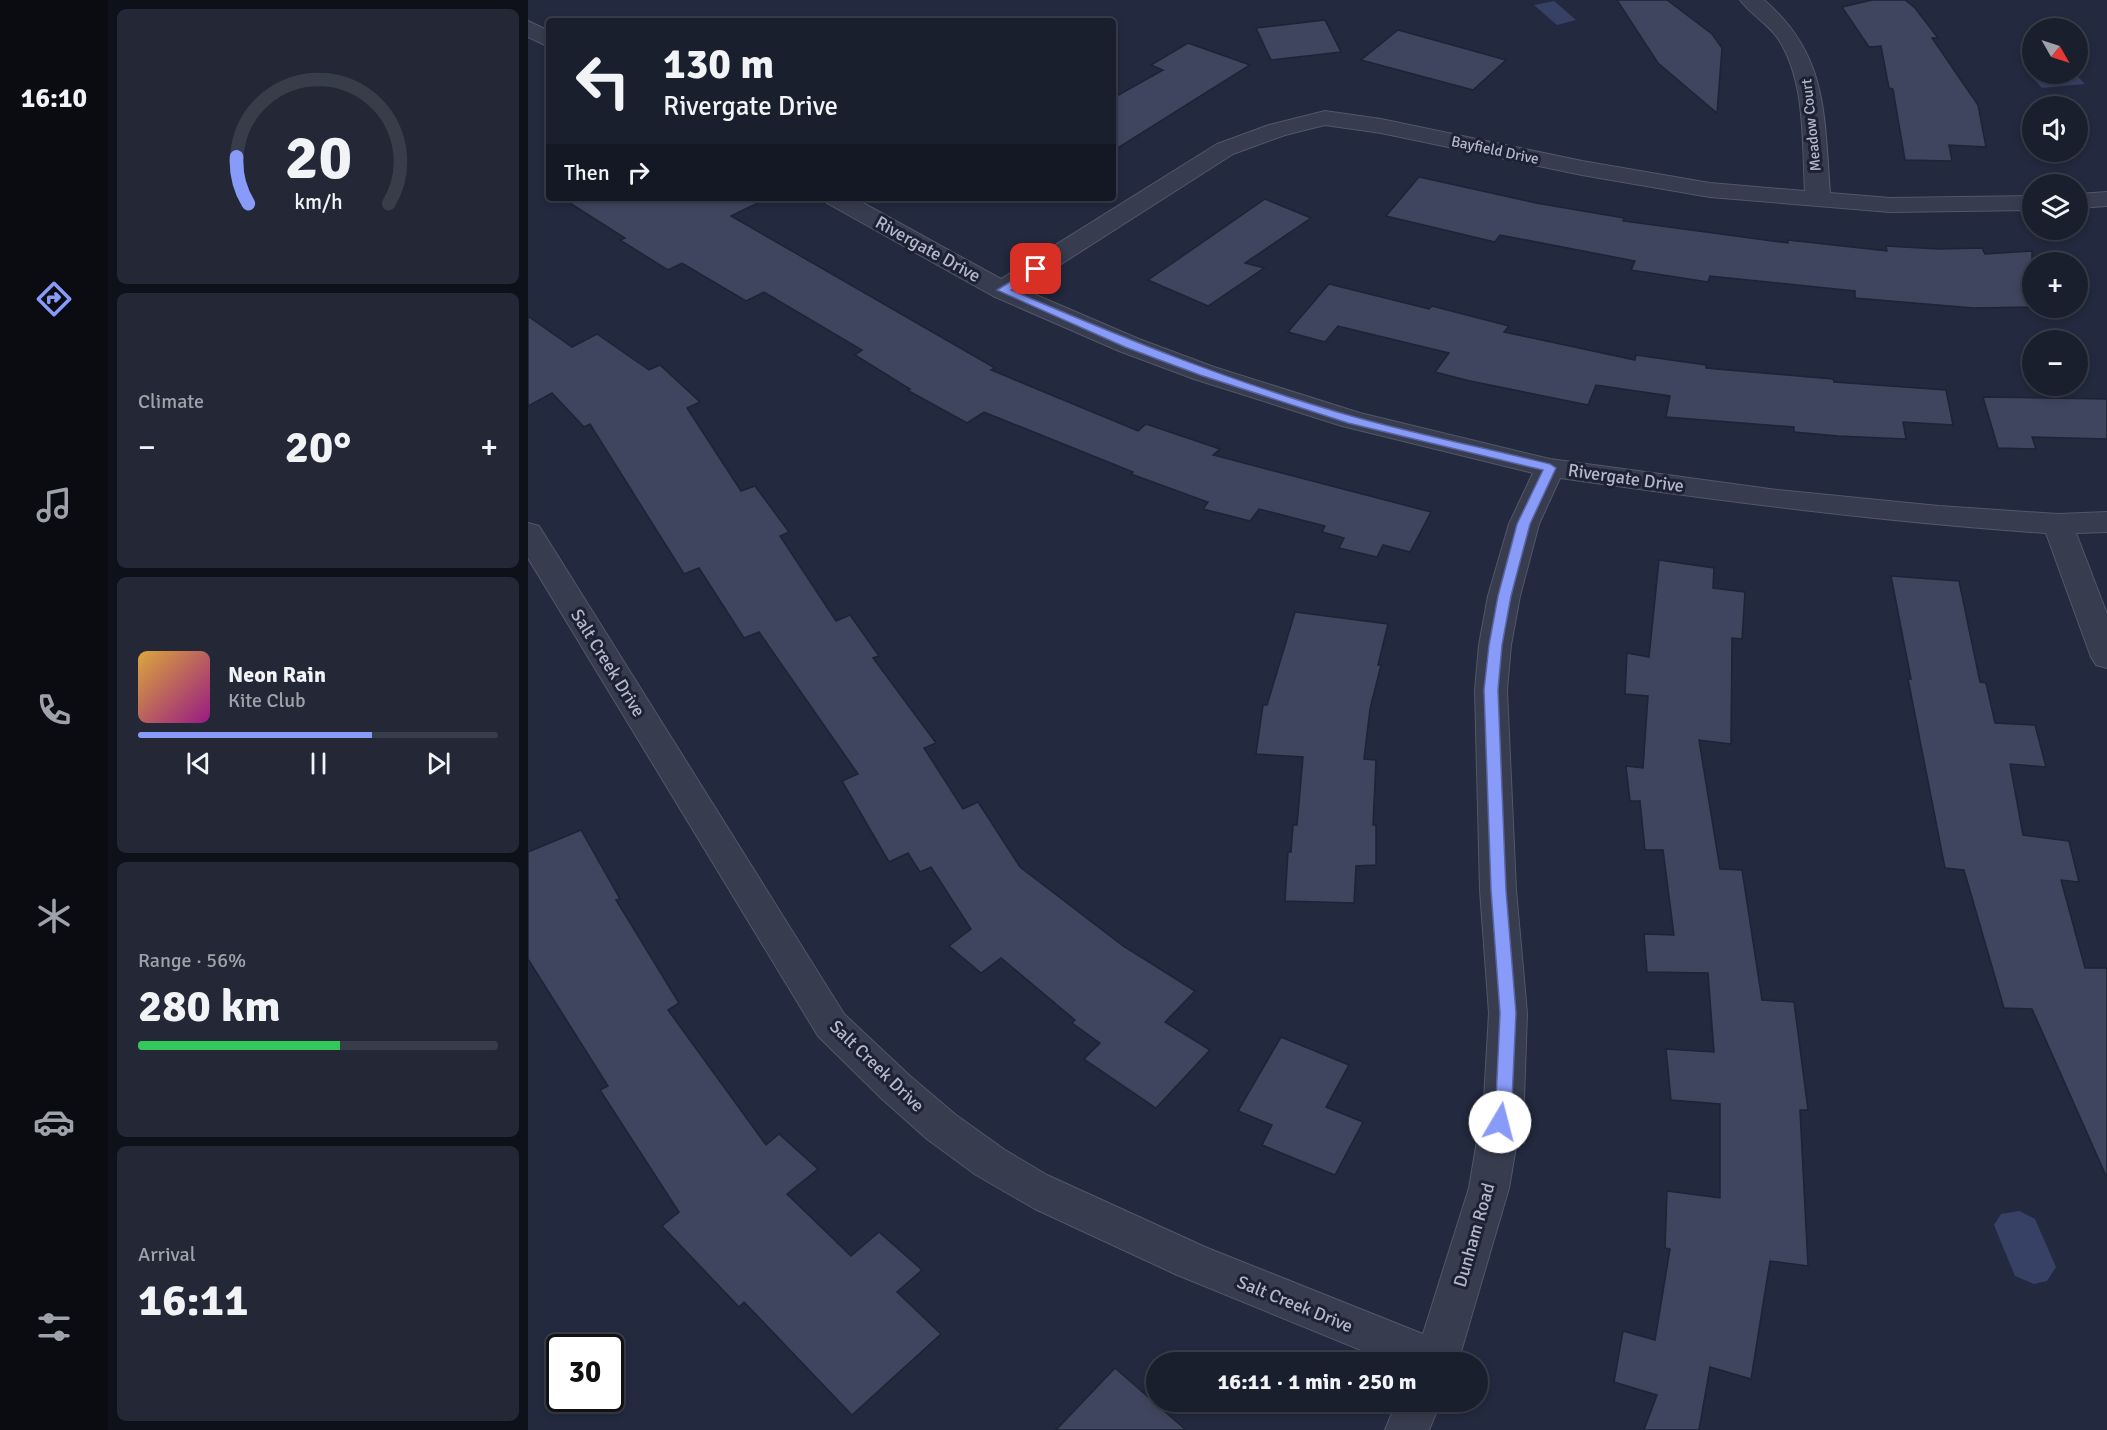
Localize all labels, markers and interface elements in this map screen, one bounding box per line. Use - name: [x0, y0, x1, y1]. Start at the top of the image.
- north arrow: [2022, 18, 2088, 84]
- map controls: [2022, 18, 2088, 396]
- text: 130 m: [663, 39, 774, 90]
- icon: left: [564, 42, 642, 120]
- street label: Meadow Court: [1797, 78, 1825, 172]
- text: 16:10: [21, 82, 87, 115]
- text: Rivergate Drive: [663, 90, 838, 123]
- button: sound: [2022, 96, 2088, 162]
- text: 20: [284, 119, 352, 196]
- street label: Bayfield Drive: [1450, 132, 1540, 168]
- icon: right: [622, 156, 655, 189]
- text: Then: [564, 159, 610, 186]
- button: layers: [2022, 174, 2088, 240]
- text: km/h: [294, 189, 342, 215]
- street label: Rivergate Drive: [872, 211, 984, 287]
- pin: [1010, 243, 1061, 294]
- icon: arrive: [1019, 252, 1052, 285]
- button: +: [2022, 252, 2088, 318]
- icon: directions: [33, 278, 75, 320]
- button: −: [2022, 330, 2088, 396]
- text: Climate: [138, 389, 204, 414]
- text: 20°: [285, 420, 351, 475]
- text: −: [138, 427, 156, 468]
- text: +: [480, 427, 498, 468]
- street label: Rivergate Drive: [1567, 459, 1685, 497]
- icon: music: [33, 484, 75, 526]
- street label: Salt Creek Drive: [566, 605, 650, 721]
- text: Neon Rain: [228, 661, 326, 688]
- text: Kite Club: [228, 688, 306, 713]
- icon: phone: [33, 689, 75, 731]
- icon: previous: [182, 747, 215, 780]
- icon: pause: [302, 747, 335, 780]
- icon: next: [422, 747, 455, 780]
- icon: climate: [33, 895, 75, 937]
- text: Range · 56%: [138, 948, 246, 973]
- text: 280 km: [138, 979, 281, 1034]
- street label: Salt Creek Drive: [825, 1015, 929, 1117]
- position arrow: [1468, 1090, 1532, 1154]
- icon: car: [33, 1101, 75, 1143]
- street label: Dunham Road: [1449, 1180, 1499, 1290]
- text: Arrival: [138, 1242, 196, 1267]
- street label: Salt Creek Drive: [1234, 1271, 1356, 1337]
- text: 16:11: [138, 1273, 248, 1328]
- icon: filters: [33, 1306, 75, 1348]
- speed limit sign: 30: [546, 1334, 624, 1412]
- text: 16:11 · 1 min · 250 m: [1217, 1368, 1417, 1395]

